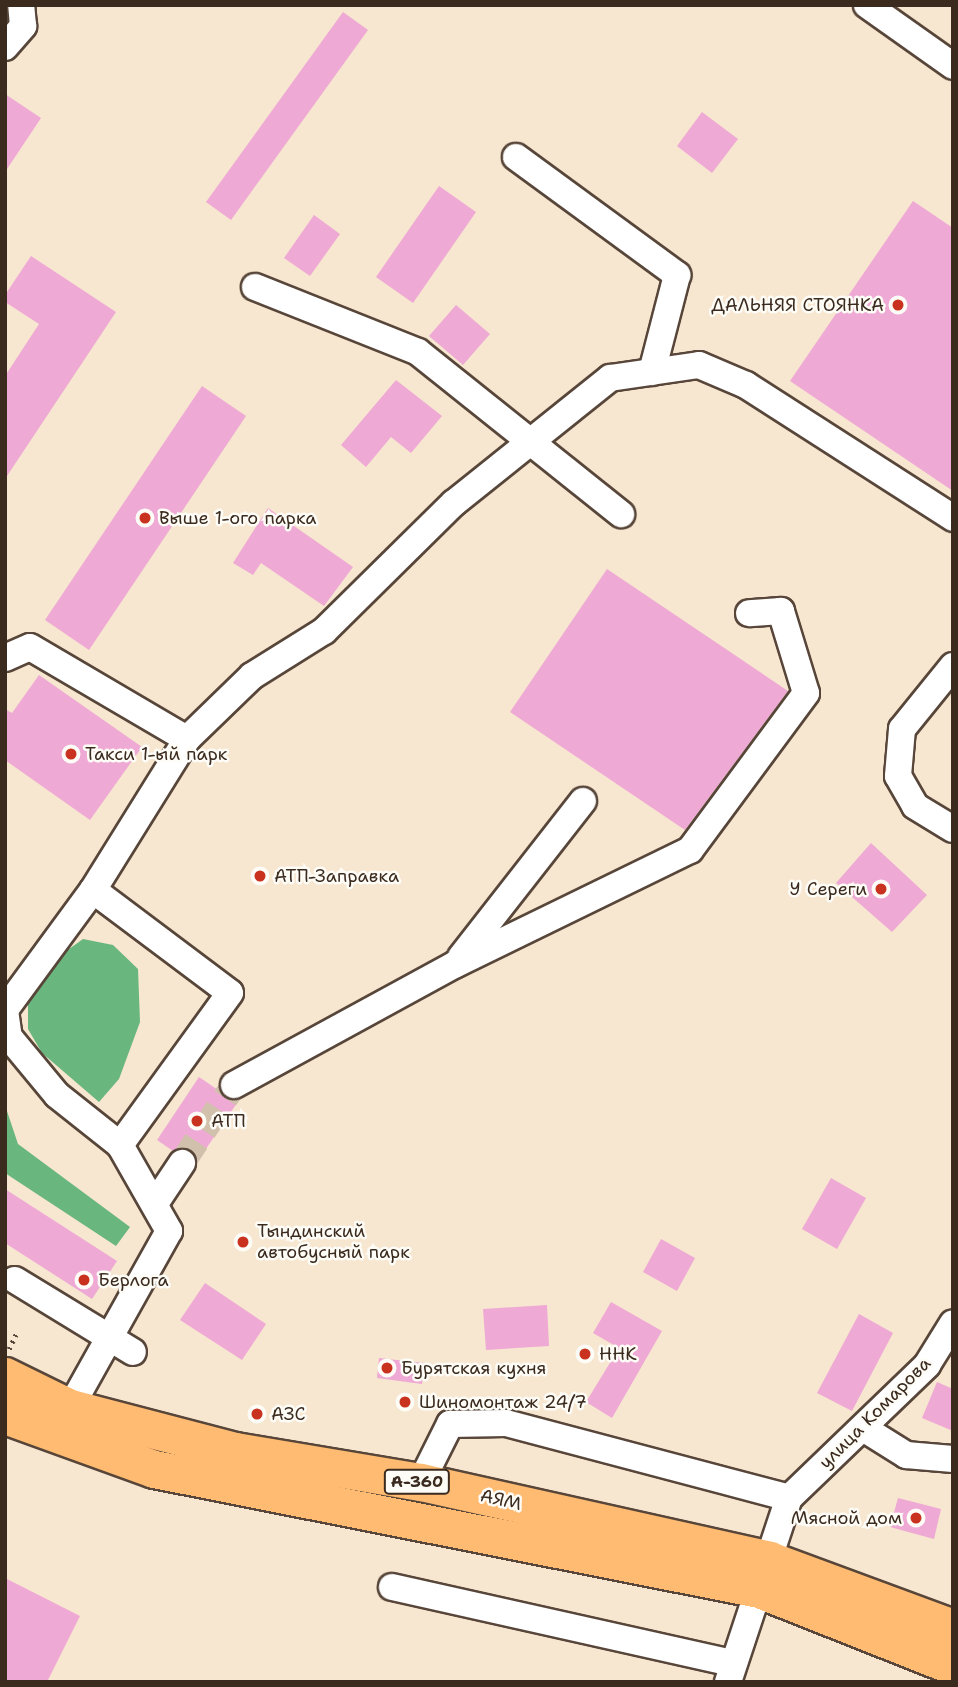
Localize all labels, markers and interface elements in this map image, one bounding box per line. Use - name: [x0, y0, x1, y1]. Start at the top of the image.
- place label: ДАЛЬНЯЯ СТОЯНКА: [711, 294, 884, 316]
- marker: ДАЛЬНЯЯ СТОЯНКА: [890, 297, 906, 313]
- place label: Выше 1-ого парка: [159, 507, 316, 529]
- marker: Выше 1-ого парка: [137, 510, 153, 526]
- place label: Такси 1-ый парк: [85, 743, 227, 765]
- marker: Такси 1-ый парк: [63, 746, 79, 762]
- place label: АТП-Заправка: [274, 865, 399, 887]
- marker: АТП-Заправка: [252, 868, 268, 884]
- place label: У Сереги: [790, 878, 867, 900]
- marker: У Сереги: [873, 881, 889, 897]
- place label: АТП: [211, 1110, 246, 1132]
- marker: АТП: [189, 1113, 205, 1129]
- place label: Тындинский автобусный парк: [257, 1221, 410, 1264]
- marker: Тындинский автобусный парк: [235, 1234, 251, 1250]
- place label: Берлога: [98, 1269, 169, 1291]
- marker: Берлога: [76, 1272, 92, 1288]
- place label: ННК: [599, 1343, 637, 1365]
- marker: ННК: [577, 1346, 593, 1362]
- street label: улица Комарова: [815, 1353, 935, 1473]
- place label: Бурятская кухня: [401, 1357, 546, 1379]
- marker: Бурятская кухня: [379, 1360, 395, 1376]
- place label: Шиномонтаж 24/7: [419, 1391, 587, 1413]
- marker: Шиномонтаж 24/7: [397, 1394, 413, 1410]
- place label: АЗС: [271, 1403, 306, 1425]
- marker: АЗС: [249, 1406, 265, 1422]
- road number: А-360: [384, 1470, 450, 1494]
- street label: АЯМ: [478, 1485, 524, 1515]
- place label: Мясной дом: [791, 1507, 902, 1529]
- marker: Мясной дом: [908, 1510, 924, 1526]

